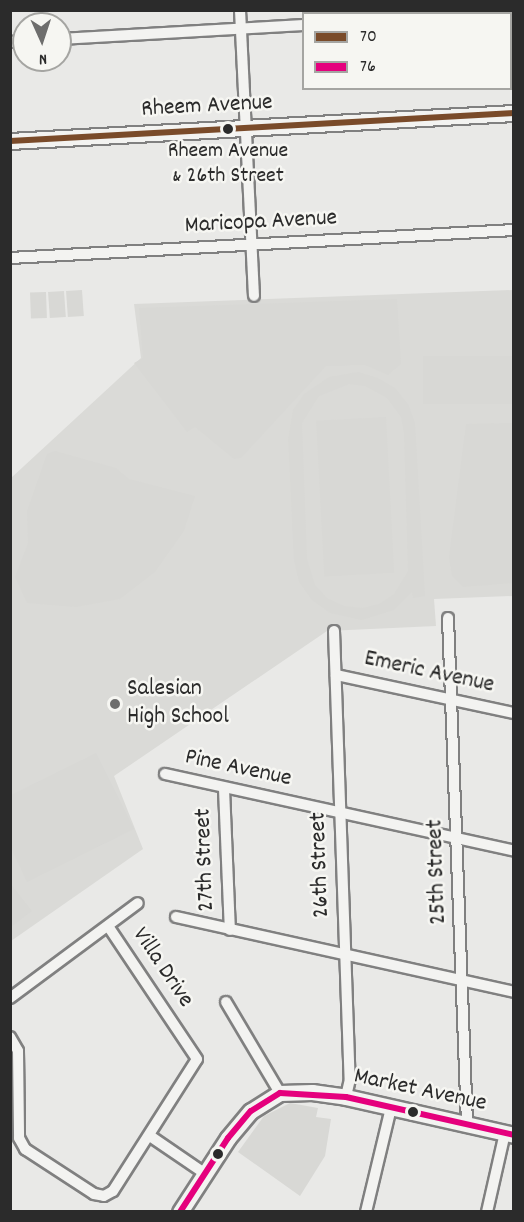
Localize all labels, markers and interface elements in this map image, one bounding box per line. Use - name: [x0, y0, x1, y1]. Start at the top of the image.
- north arrow: [12, 12, 72, 72]
- legend: [302, 12, 512, 90]
- text: 70: [360, 25, 377, 50]
- text: N: [38, 47, 47, 70]
- text: 76: [360, 55, 376, 80]
- street label: Rheem Avenue: [141, 89, 273, 125]
- marker: Rheem Avenue & 26th Street: [222, 123, 234, 135]
- place label: Rheem Avenue & 26th Street: [168, 138, 288, 190]
- street label: Maricopa Avenue: [184, 205, 338, 241]
- street label: Emeric Avenue: [361, 645, 497, 701]
- place label: Salesian High School: [127, 676, 229, 732]
- marker: Salesian High School: [108, 697, 122, 711]
- street label: Pine Avenue: [182, 744, 294, 794]
- street label: 27th Street: [190, 808, 222, 912]
- street label: 26th Street: [305, 812, 337, 918]
- street label: 25th Street: [422, 819, 454, 925]
- street label: Villa Drive: [125, 922, 199, 1014]
- street label: Market Avenue: [351, 1063, 489, 1119]
- unlabelled marker: [407, 1106, 419, 1118]
- unlabelled marker: [212, 1148, 224, 1160]

